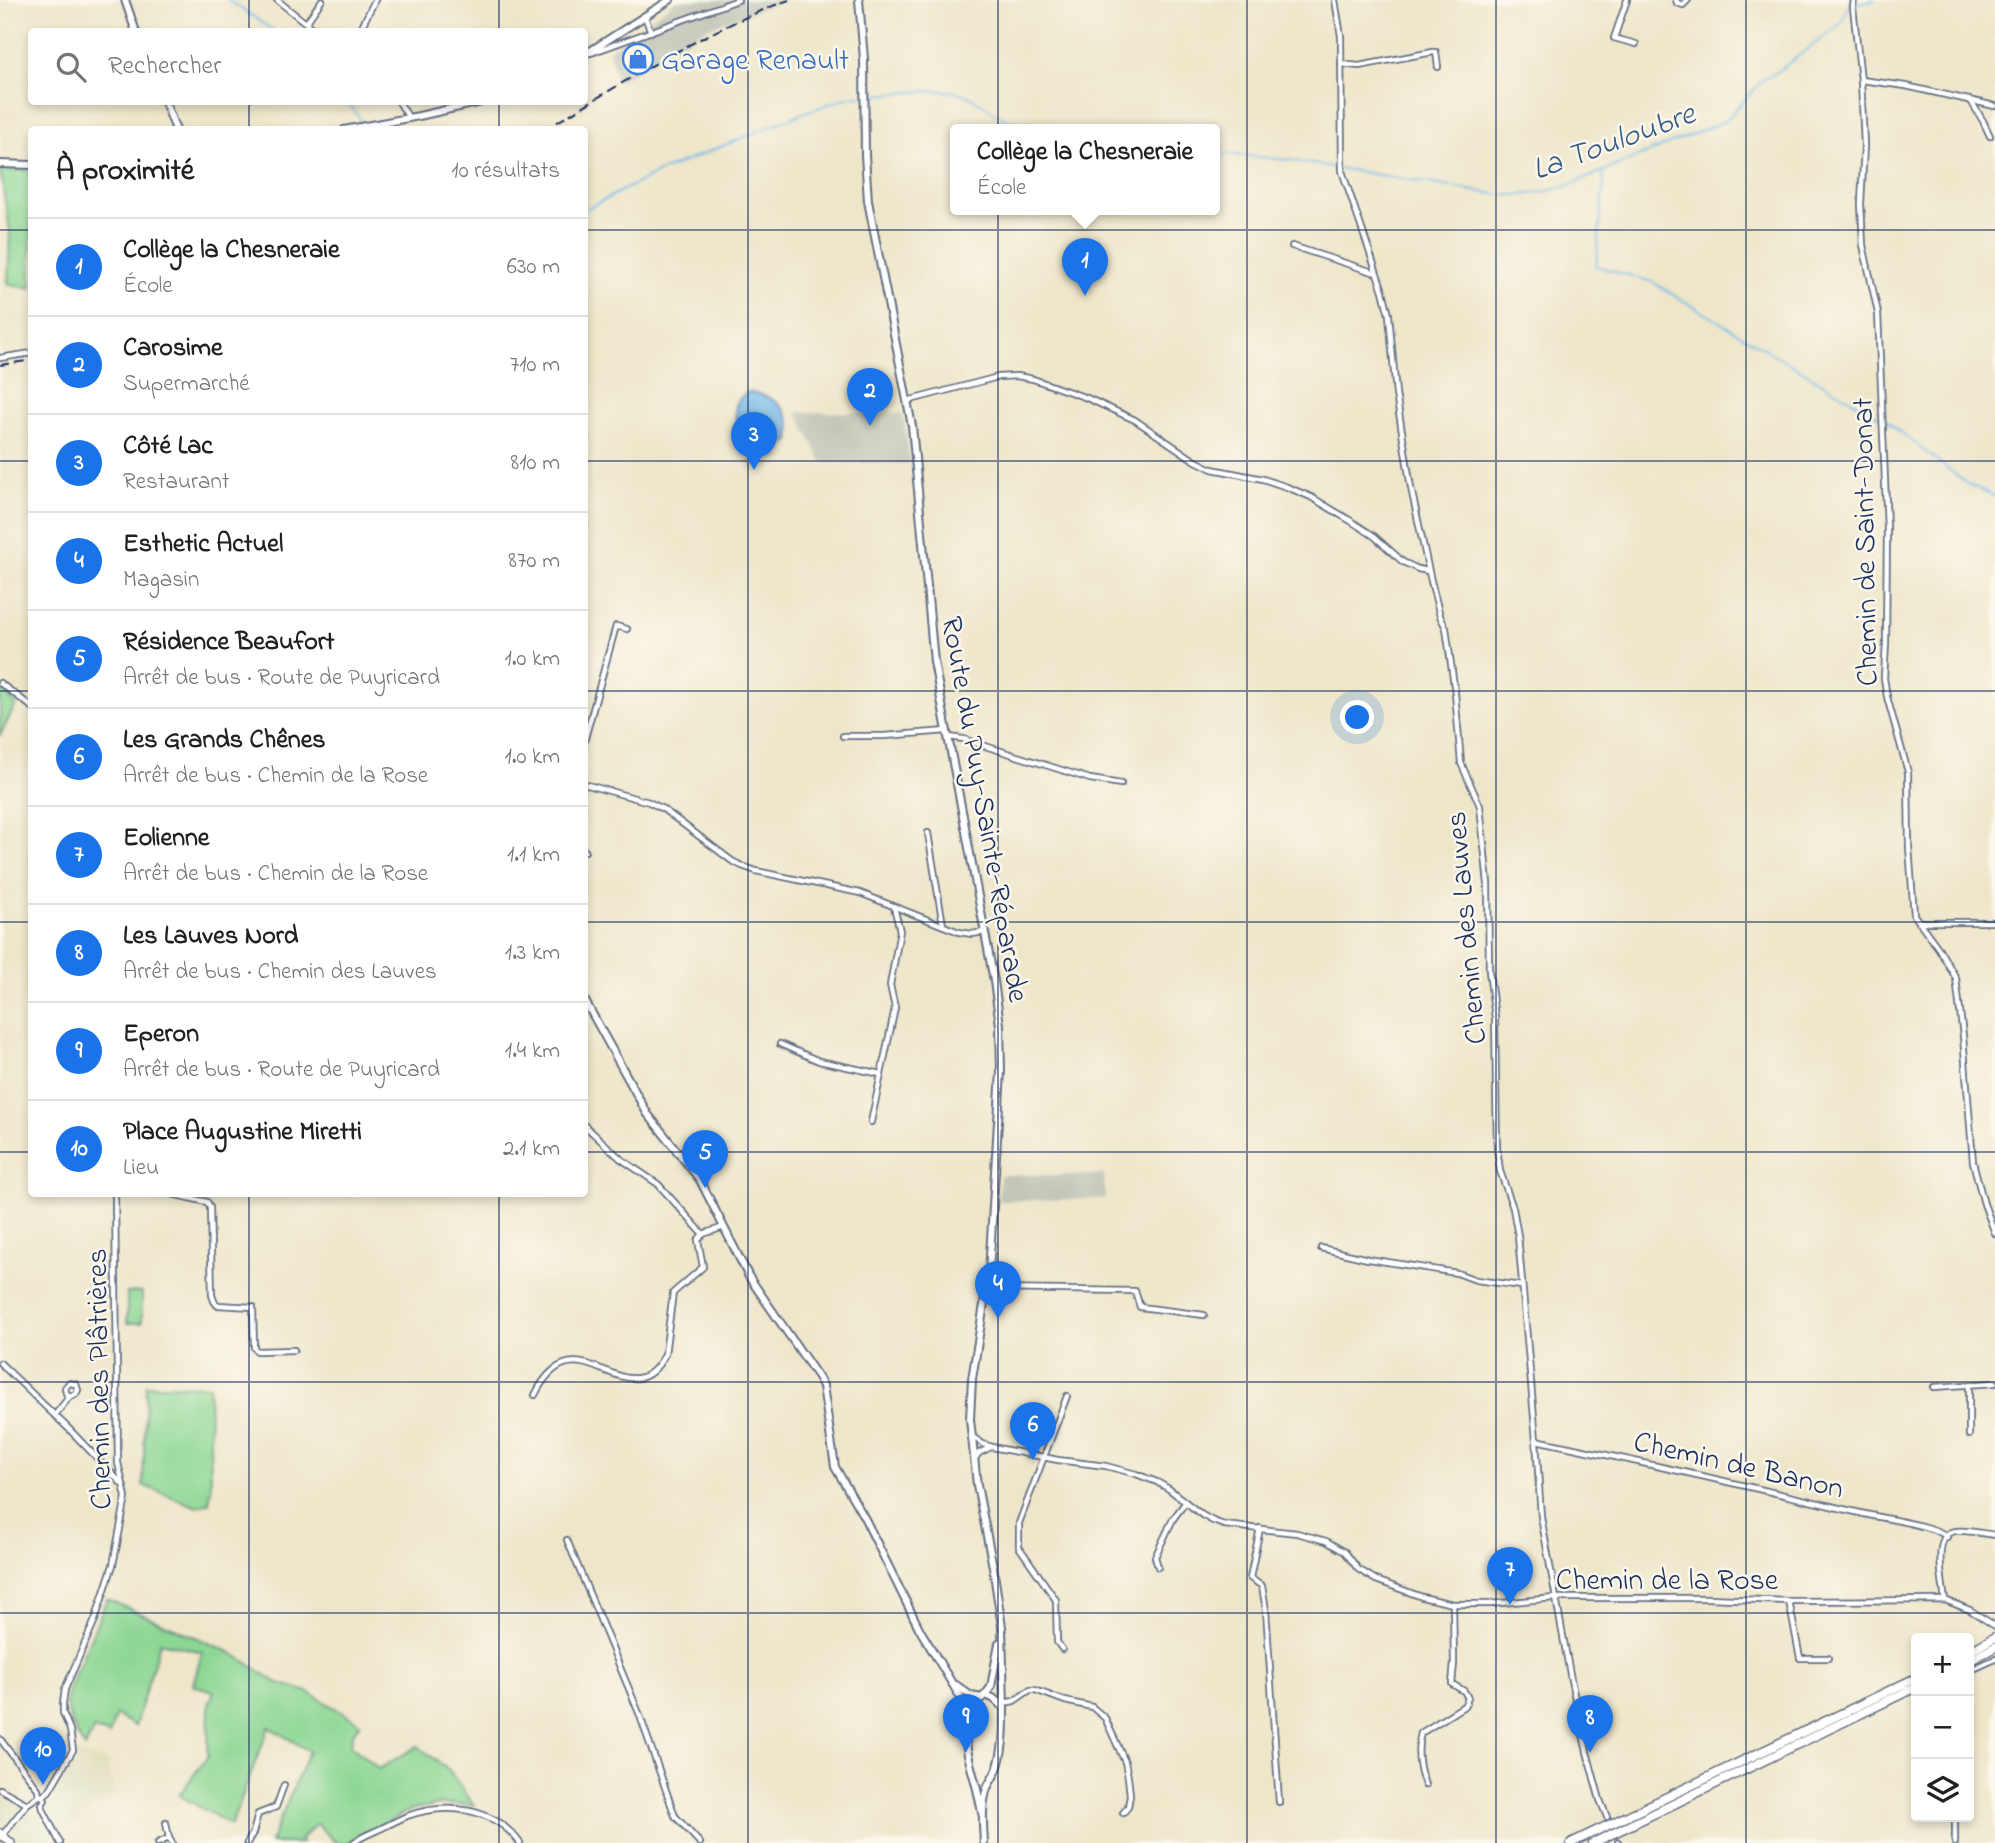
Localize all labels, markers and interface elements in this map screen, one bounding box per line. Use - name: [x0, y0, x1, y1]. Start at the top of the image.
- search box: [28, 28, 588, 105]
- place label: Garage Renault: [661, 40, 849, 84]
- shop icon: Garage Renault: [621, 42, 655, 76]
- icon: search: [52, 48, 90, 86]
- text: Rechercher: [108, 48, 221, 86]
- water label: La Touloubre: [1526, 91, 1704, 195]
- popup: [950, 124, 1220, 215]
- text: Collège la Chesneraie: [977, 134, 1193, 172]
- text: À proximité: [56, 150, 194, 194]
- text: 10 résultats: [451, 155, 560, 188]
- text: École: [977, 172, 1026, 205]
- text: Collège la Chesneraie: [123, 232, 340, 270]
- pin: 1: [1062, 238, 1108, 296]
- text: 1: [75, 251, 83, 284]
- text: 630 m: [507, 251, 560, 284]
- text: École: [123, 270, 173, 303]
- text: Carosime: [123, 330, 223, 368]
- text: 2: [73, 349, 85, 382]
- text: 710 m: [510, 349, 560, 382]
- text: Supermarché: [123, 368, 250, 401]
- pin: 2: [847, 368, 893, 426]
- street label: Chemin de Saint-Donat: [1842, 397, 1892, 687]
- pin: 3: [731, 412, 777, 470]
- text: Côté Lac: [123, 428, 213, 466]
- text: 3: [74, 447, 84, 480]
- text: 810 m: [511, 447, 560, 480]
- text: Restaurant: [123, 466, 230, 499]
- text: Esthetic Actuel: [123, 526, 283, 564]
- text: 4: [74, 545, 84, 578]
- text: 870 m: [508, 545, 560, 578]
- text: Magasin: [123, 564, 199, 597]
- street label: Route du Puy-Sainte-Réparade: [927, 613, 1039, 1006]
- text: Résidence Beaufort: [123, 624, 335, 662]
- text: 5: [72, 643, 86, 676]
- text: 1.0 km: [504, 643, 560, 676]
- text: Arrêt de bus · Route de Puyricard: [123, 662, 440, 695]
- your location: [1340, 700, 1374, 734]
- text: Les Grands Chênes: [123, 722, 326, 760]
- text: 6: [74, 741, 84, 774]
- text: 1.0 km: [504, 741, 560, 774]
- text: Arrêt de bus · Chemin de la Rose: [123, 760, 428, 793]
- street label: Chemin des Lauves: [1436, 809, 1500, 1046]
- text: Eolienne: [123, 820, 209, 858]
- text: 7: [74, 839, 84, 872]
- text: 1.1 km: [507, 839, 560, 872]
- text: Arrêt de bus · Chemin de la Rose: [123, 858, 428, 891]
- text: Les Lauves Nord: [123, 918, 298, 956]
- text: 8: [75, 937, 83, 970]
- text: 1.3 km: [505, 937, 560, 970]
- text: Arrêt de bus · Chemin des Lauves: [123, 956, 437, 989]
- text: Eperon: [123, 1016, 199, 1054]
- text: 9: [76, 1035, 82, 1068]
- text: 1.4 km: [505, 1035, 560, 1068]
- text: Arrêt de bus · Route de Puyricard: [123, 1054, 440, 1087]
- text: Place Augustine Miretti: [123, 1114, 362, 1152]
- pin: 5: [682, 1130, 728, 1188]
- text: 10: [70, 1133, 88, 1166]
- text: 2.1 km: [503, 1133, 560, 1166]
- text: Lieu: [123, 1152, 159, 1185]
- street label: Chemin des Plâtrières: [77, 1248, 125, 1510]
- pin: 4: [975, 1261, 1021, 1319]
- pin: 6: [1010, 1402, 1056, 1460]
- street label: Chemin de Banon: [1629, 1421, 1848, 1512]
- pin: 7: [1487, 1547, 1533, 1605]
- street label: Chemin de la Rose: [1556, 1560, 1779, 1604]
- map controls: [1911, 1633, 1974, 1822]
- button: +: [1911, 1633, 1974, 1696]
- pin: 9: [943, 1694, 989, 1752]
- pin: 8: [1567, 1695, 1613, 1753]
- button: −: [1911, 1696, 1974, 1759]
- pin: 10: [20, 1727, 66, 1785]
- button: layers: [1911, 1759, 1974, 1822]

